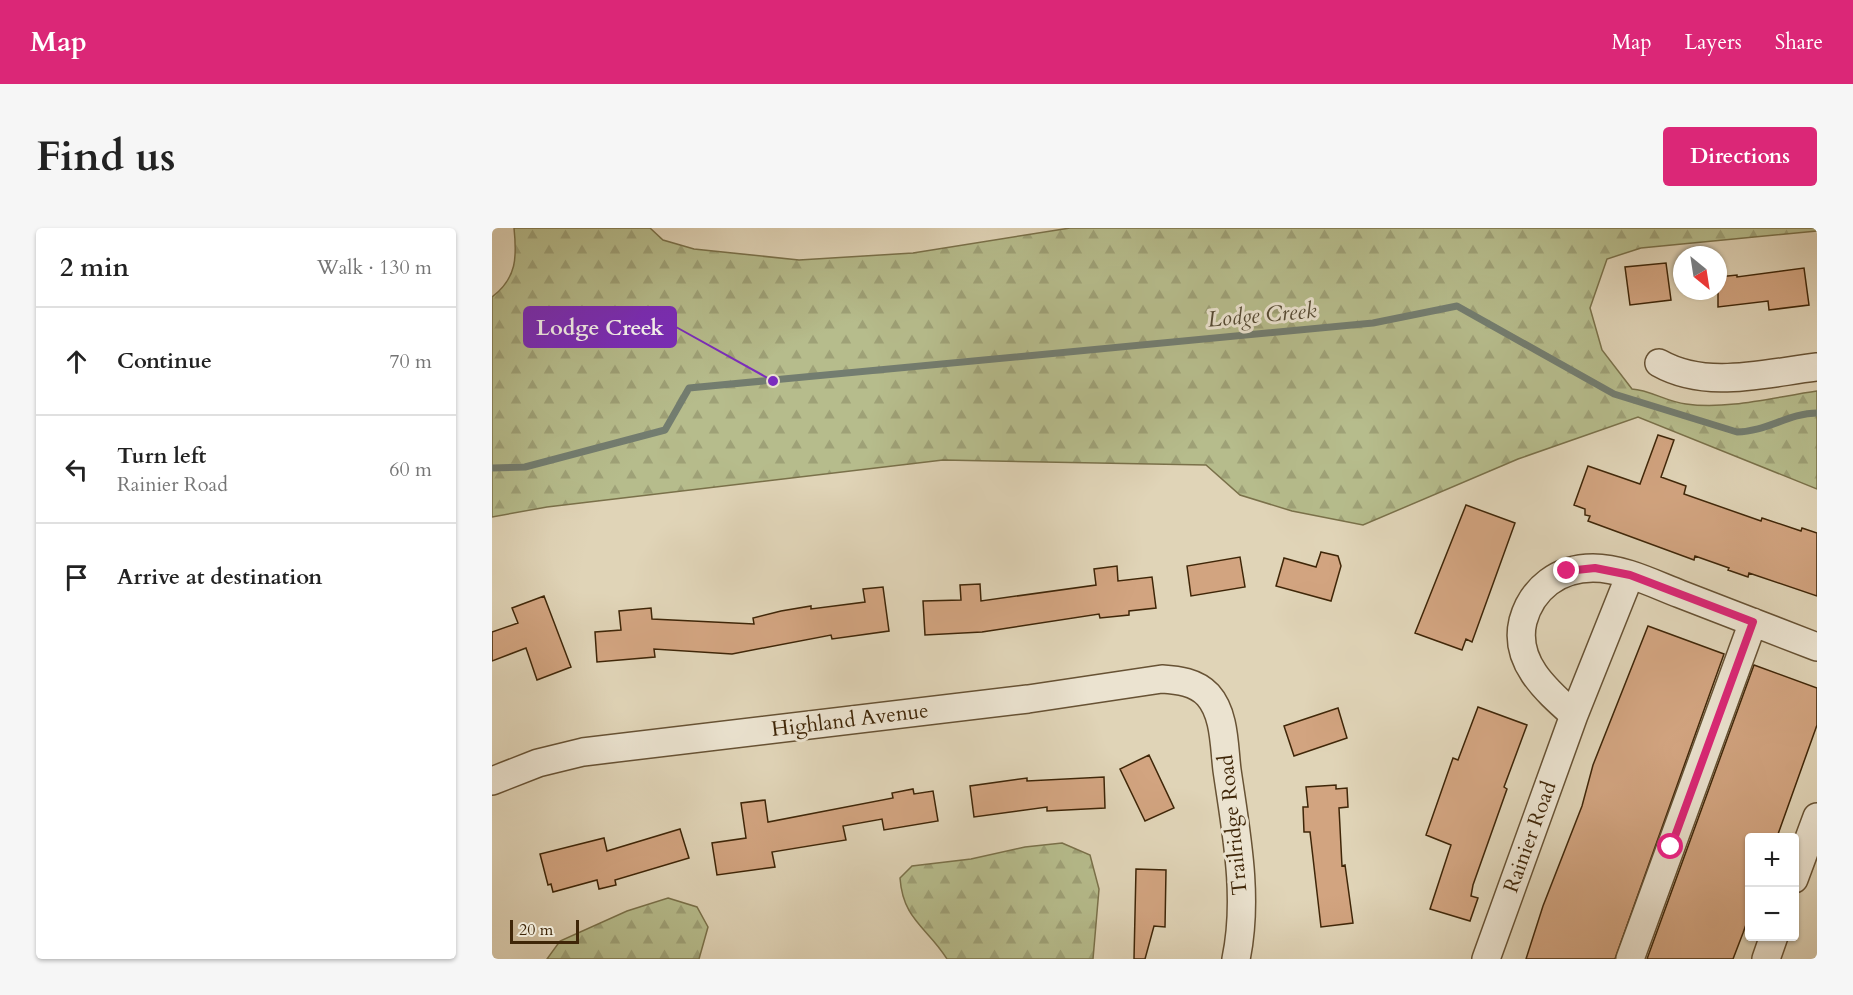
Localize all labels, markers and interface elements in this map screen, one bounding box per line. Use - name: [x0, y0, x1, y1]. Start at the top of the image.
- text: Map: [30, 23, 87, 61]
- text: Map: [1612, 28, 1652, 57]
- text: Layers: [1685, 28, 1742, 57]
- text: Share: [1775, 28, 1823, 57]
- button: Directions: [1663, 127, 1817, 186]
- text: Find us: [36, 128, 176, 185]
- north arrow: [1673, 246, 1727, 300]
- text: 2 min: [60, 250, 129, 285]
- text: Walk · 130 m: [317, 254, 432, 281]
- water label: Lodge Creek: [1206, 295, 1318, 335]
- callout: Lodge Creek: [524, 307, 676, 347]
- text: Lodge Creek: [536, 313, 664, 343]
- icon: ahead: [60, 345, 93, 378]
- text: Continue: [117, 346, 212, 376]
- text: 70 m: [389, 348, 432, 375]
- text: Turn left: [117, 441, 206, 471]
- icon: left: [60, 453, 93, 486]
- text: 60 m: [389, 456, 432, 483]
- text: Rainier Road: [117, 471, 228, 498]
- route end: [1553, 557, 1579, 583]
- icon: arrive: [60, 561, 93, 594]
- text: Arrive at destination: [117, 562, 322, 592]
- street label: Highland Avenue: [770, 696, 930, 744]
- street label: Trailridge Road: [1211, 753, 1255, 897]
- street label: Rainier Road: [1496, 777, 1564, 897]
- route start: [1657, 833, 1683, 859]
- map controls: [1745, 833, 1799, 941]
- button: +: [1745, 833, 1799, 887]
- button: −: [1745, 887, 1799, 941]
- scale bar: [510, 917, 579, 944]
- text: 20 m: [519, 919, 553, 941]

